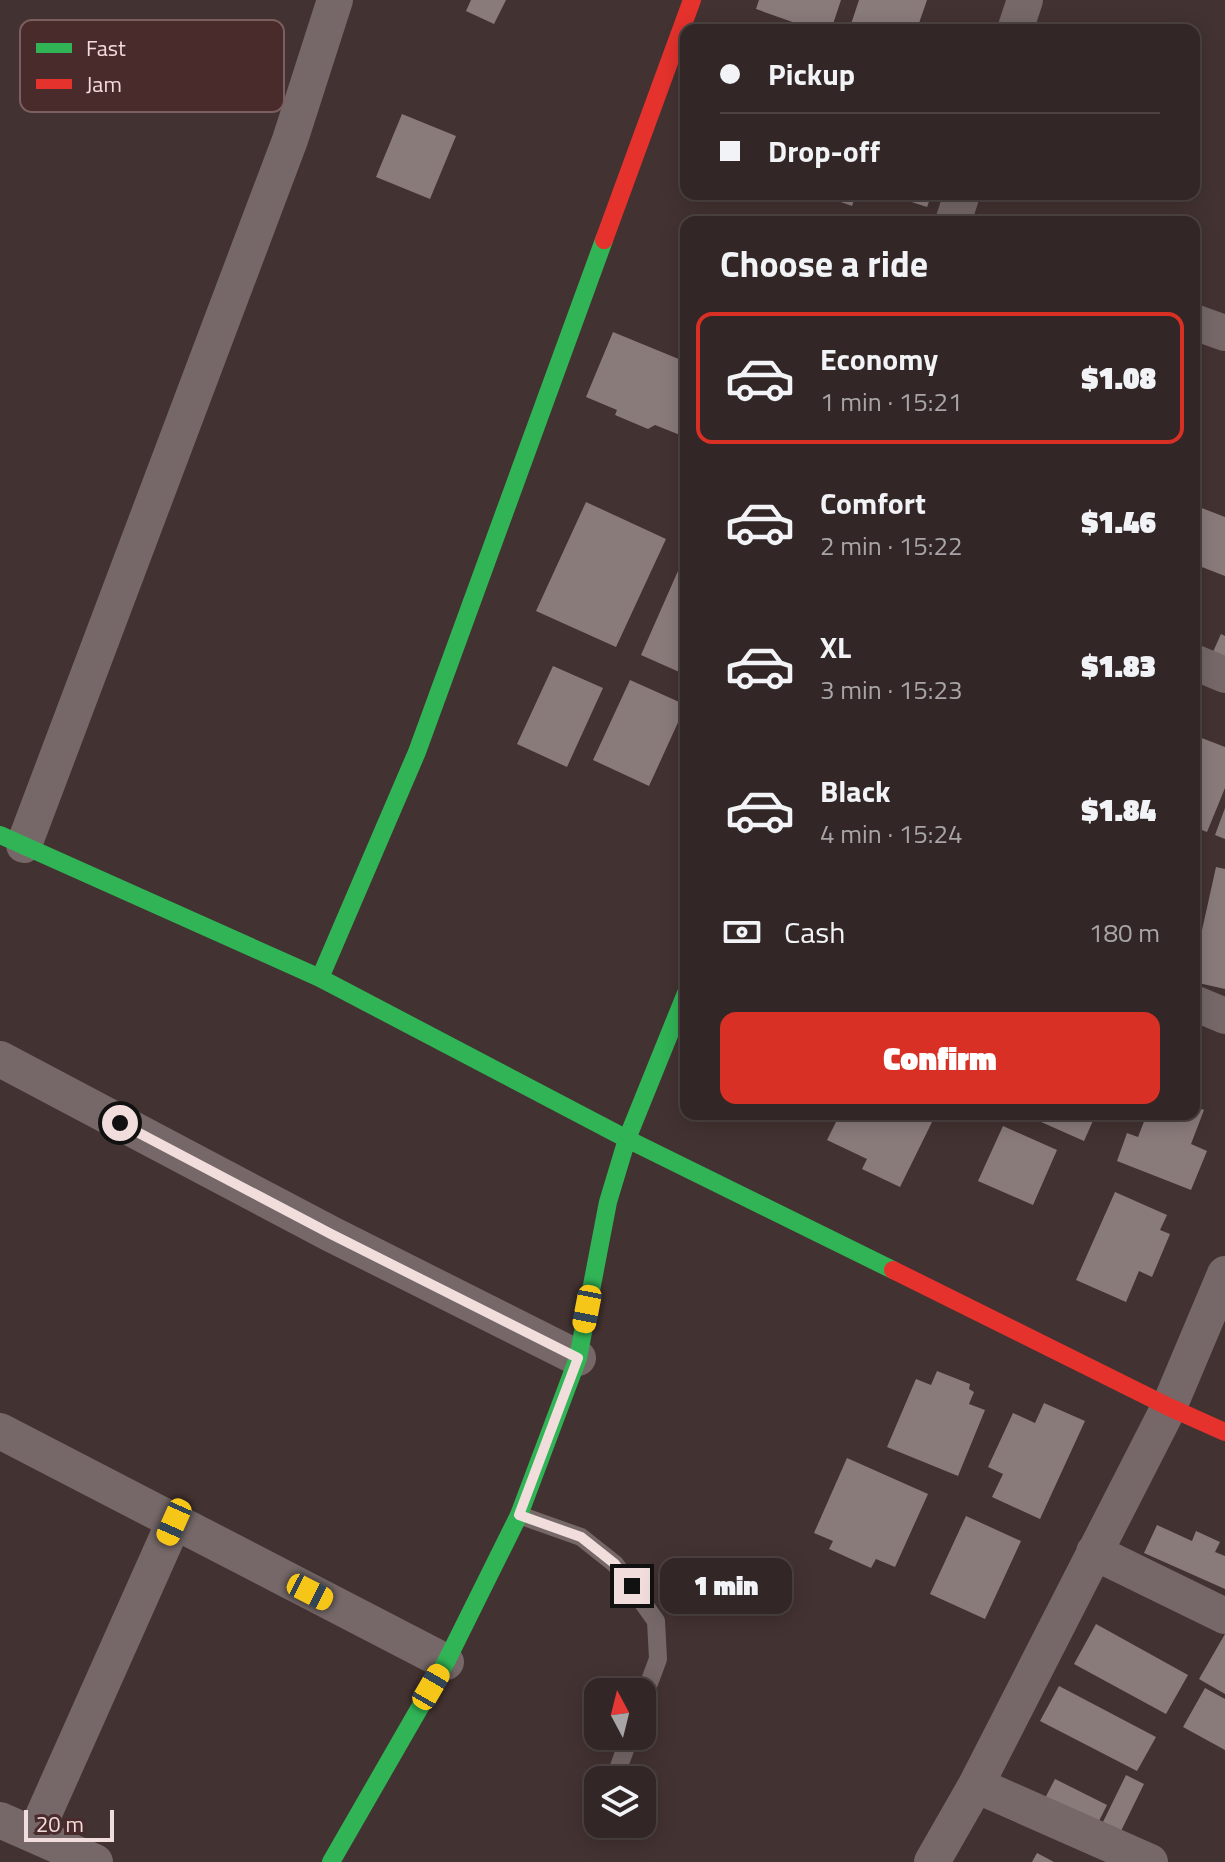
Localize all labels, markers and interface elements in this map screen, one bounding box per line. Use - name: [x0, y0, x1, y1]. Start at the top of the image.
- legend: [20, 20, 284, 112]
- text: Fast: [86, 31, 126, 65]
- text: Pickup: [768, 51, 855, 97]
- text: Jam: [86, 67, 122, 101]
- text: Drop-off: [768, 128, 880, 174]
- text: Choose a ride: [720, 236, 928, 291]
- text: Economy: [820, 336, 938, 382]
- icon: car: [724, 342, 796, 414]
- text: $1.08: [1082, 355, 1156, 401]
- text: 1 min · 15:21: [820, 382, 963, 421]
- text: Comfort: [820, 480, 926, 526]
- icon: car: [724, 486, 796, 558]
- text: $1.46: [1082, 499, 1156, 545]
- text: 2 min · 15:22: [820, 526, 963, 565]
- text: XL: [820, 624, 851, 670]
- icon: car: [724, 630, 796, 702]
- text: $1.83: [1082, 643, 1156, 689]
- text: 3 min · 15:23: [820, 670, 963, 709]
- text: Black: [820, 768, 891, 814]
- icon: car: [724, 774, 796, 846]
- text: $1.84: [1082, 787, 1156, 833]
- text: 4 min · 15:24: [820, 814, 963, 853]
- text: Cash: [784, 909, 845, 955]
- icon: cash: [720, 910, 764, 954]
- text: 180 m: [1089, 913, 1160, 952]
- button: Confirm: [720, 1012, 1160, 1104]
- route start: [102, 1105, 138, 1141]
- car: [571, 1283, 603, 1335]
- car: [153, 1495, 195, 1549]
- callout: 1 min: [660, 1558, 792, 1614]
- text: 1 min: [694, 1566, 758, 1605]
- route end: [614, 1568, 650, 1604]
- car: [283, 1570, 337, 1614]
- car: [409, 1660, 453, 1714]
- north arrow: [584, 1678, 656, 1750]
- map controls: [584, 1678, 656, 1838]
- button: layers: [584, 1766, 656, 1838]
- scale bar: [24, 1806, 114, 1842]
- text: 20 m: [36, 1807, 84, 1841]

